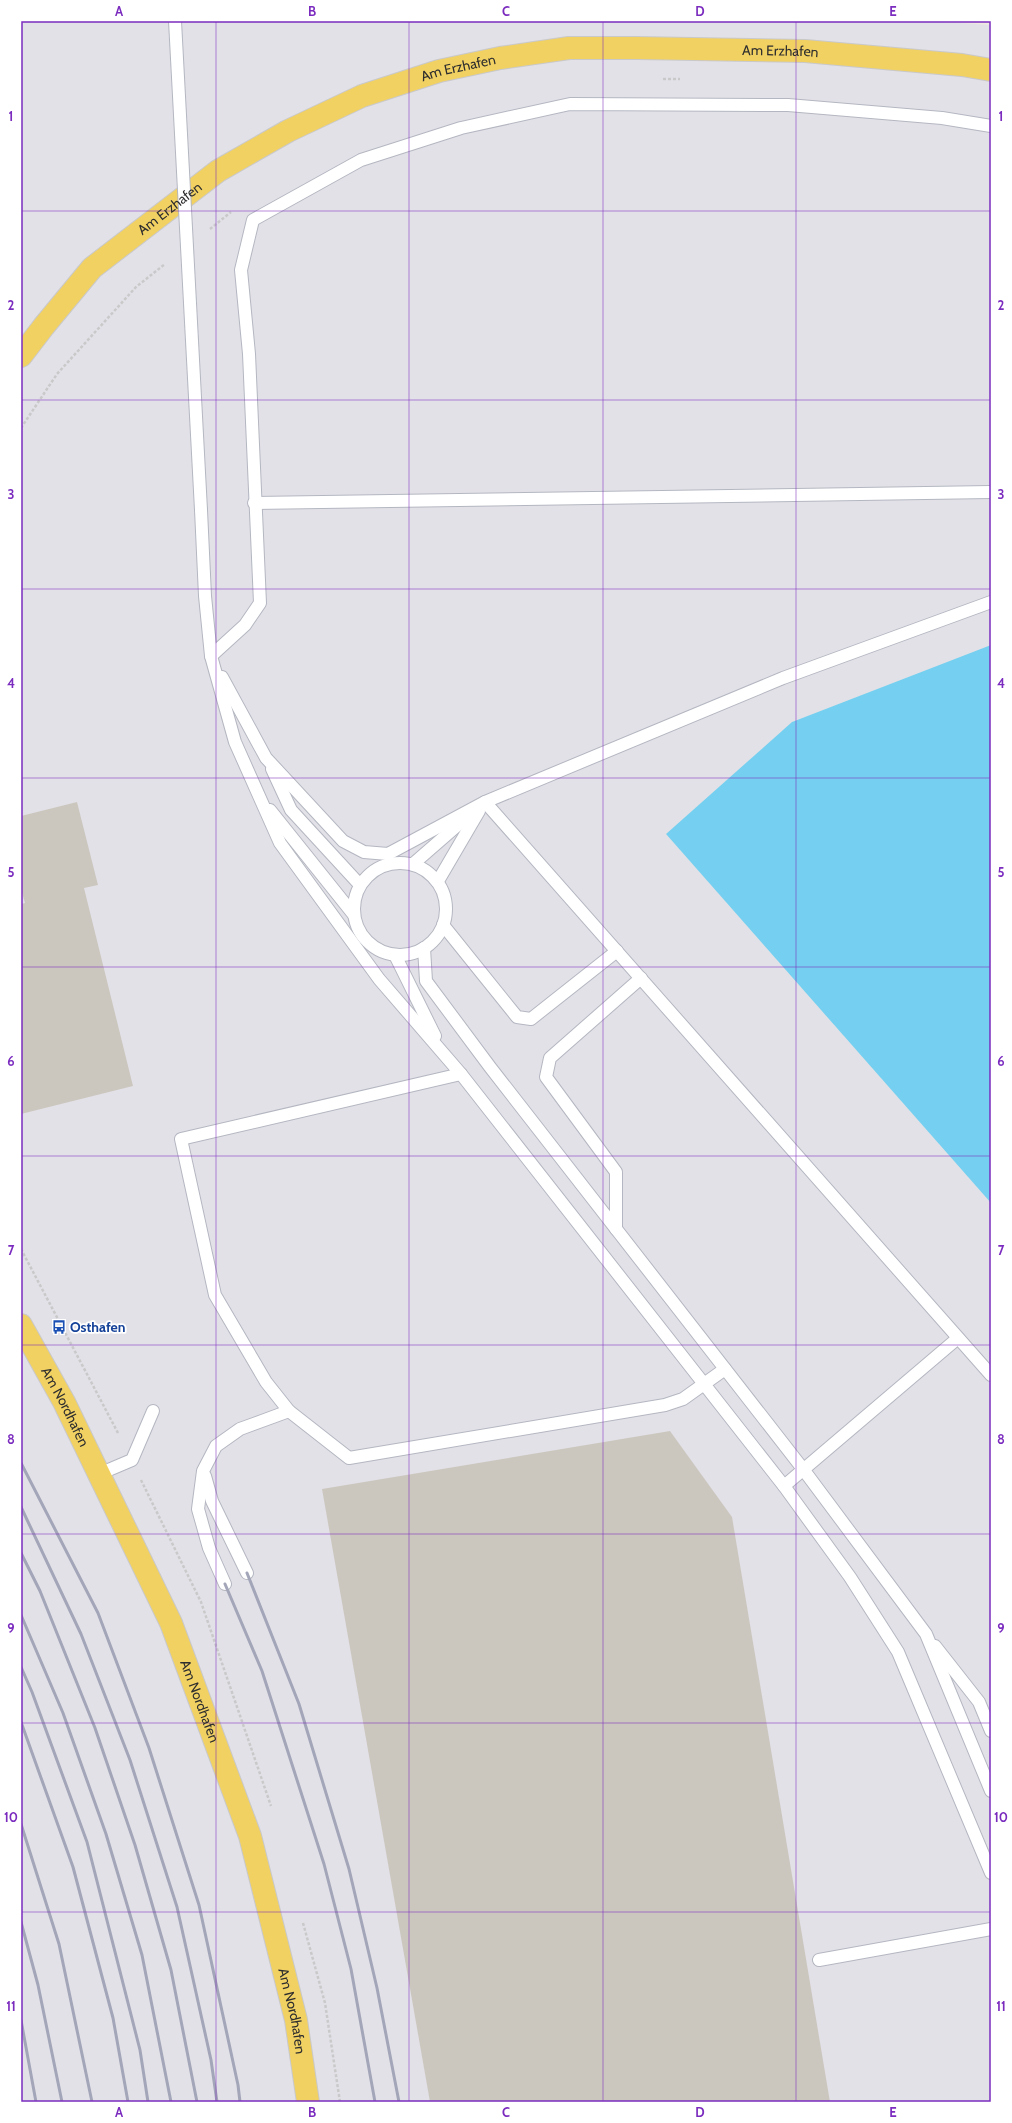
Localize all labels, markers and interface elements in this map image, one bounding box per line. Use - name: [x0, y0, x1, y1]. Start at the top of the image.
- text: A: [115, 3, 124, 19]
- text: B: [308, 3, 316, 19]
- text: C: [502, 3, 510, 19]
- text: D: [695, 3, 705, 19]
- text: E: [889, 3, 897, 19]
- street label: Am Erzhafen: [742, 41, 820, 61]
- street label: Am Erzhafen: [418, 50, 497, 85]
- text: 1: [9, 108, 13, 124]
- text: 1: [999, 108, 1003, 124]
- street label: Am Erzhafen: [134, 178, 206, 239]
- text: 2: [8, 297, 15, 313]
- text: 2: [998, 297, 1005, 313]
- text: 3: [7, 486, 15, 502]
- text: 3: [997, 486, 1005, 502]
- text: 4: [7, 675, 15, 691]
- text: 4: [997, 675, 1005, 691]
- text: 5: [8, 864, 15, 880]
- text: 5: [998, 864, 1005, 880]
- text: 6: [7, 1053, 15, 1069]
- text: 6: [997, 1053, 1005, 1069]
- text: 7: [8, 1242, 15, 1258]
- text: 7: [998, 1242, 1005, 1258]
- place label: Osthafen: [70, 1318, 126, 1336]
- bus stop icon: Osthafen: [51, 1319, 67, 1335]
- street label: Am Nordhafen: [37, 1364, 93, 1450]
- text: 8: [7, 1431, 15, 1447]
- text: 8: [997, 1431, 1005, 1447]
- text: 9: [7, 1620, 15, 1636]
- text: 9: [997, 1620, 1005, 1636]
- street label: Am Nordhafen: [176, 1657, 224, 1745]
- text: 10: [4, 1809, 18, 1825]
- text: 10: [994, 1809, 1008, 1825]
- street label: Am Nordhafen: [274, 1966, 310, 2055]
- text: 11: [6, 1998, 16, 2014]
- text: 11: [996, 1998, 1006, 2014]
- text: A: [115, 2104, 124, 2120]
- text: B: [308, 2104, 316, 2120]
- text: C: [502, 2104, 510, 2120]
- text: D: [695, 2104, 705, 2120]
- text: E: [889, 2104, 897, 2120]

